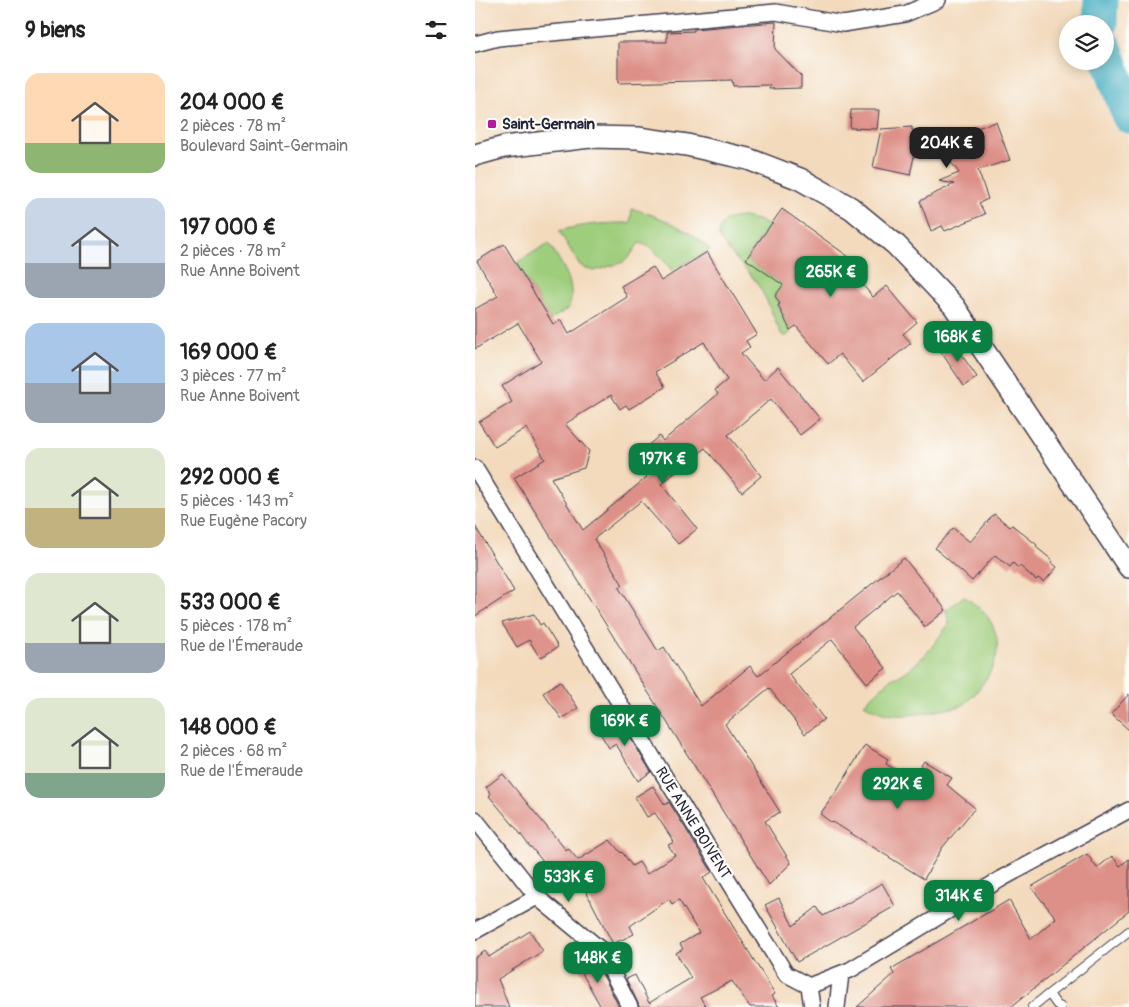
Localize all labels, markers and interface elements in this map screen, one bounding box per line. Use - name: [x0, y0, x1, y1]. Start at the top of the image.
- map controls: [1059, 15, 1114, 70]
- button: layers: [1059, 15, 1114, 70]
- icon: filters: [422, 16, 450, 44]
- text: 9 biens: [25, 17, 85, 44]
- text: 204 000 €: [180, 89, 284, 116]
- icon: home: [65, 93, 125, 153]
- place label: Saint-Germain: [502, 115, 596, 134]
- text: 2 pièces · 78 m²: [180, 116, 286, 136]
- marker: Saint-Germain: [486, 118, 498, 130]
- pin: 204K €: [906, 126, 988, 169]
- text: 204K €: [921, 133, 973, 153]
- text: Boulevard Saint-Germain: [180, 136, 348, 156]
- text: 197 000 €: [180, 214, 276, 241]
- icon: home: [65, 218, 125, 278]
- text: 2 pièces · 78 m²: [180, 241, 286, 261]
- pin: 265K €: [790, 256, 872, 298]
- text: Rue Anne Boivent: [180, 261, 300, 281]
- text: 265K €: [806, 262, 856, 282]
- pin: 168K €: [917, 320, 999, 363]
- text: 168K €: [934, 327, 982, 347]
- text: 169 000 €: [180, 339, 277, 366]
- icon: home: [65, 343, 125, 403]
- text: 3 pièces · 77 m²: [180, 366, 287, 386]
- text: Rue Anne Boivent: [180, 386, 300, 406]
- pin: 197K €: [622, 442, 704, 485]
- text: 197K €: [640, 449, 686, 469]
- text: 292 000 €: [180, 464, 280, 491]
- icon: home: [65, 468, 125, 528]
- text: 5 pièces · 143 m²: [180, 491, 294, 511]
- text: Rue Eugène Pacory: [180, 511, 307, 531]
- text: 533 000 €: [180, 589, 281, 616]
- icon: home: [65, 593, 125, 653]
- text: 5 pièces · 178 m²: [180, 616, 292, 636]
- text: Rue de l'Émeraude: [180, 636, 303, 656]
- pin: 169K €: [584, 704, 666, 747]
- text: 169K €: [601, 711, 649, 731]
- text: 148 000 €: [180, 714, 277, 741]
- icon: home: [65, 718, 125, 778]
- text: 2 pièces · 68 m²: [180, 741, 287, 761]
- text: Rue de l'Émeraude: [180, 761, 303, 781]
- street label: RUE ANNE BOIVENT: [651, 763, 735, 883]
- pin: 292K €: [857, 768, 939, 810]
- text: 292K €: [873, 774, 923, 794]
- pin: 533K €: [528, 860, 610, 903]
- text: 533K €: [544, 867, 594, 887]
- pin: 314K €: [918, 880, 1000, 922]
- text: 314K €: [935, 886, 983, 906]
- pin: 148K €: [557, 942, 639, 984]
- text: 148K €: [574, 948, 622, 968]

